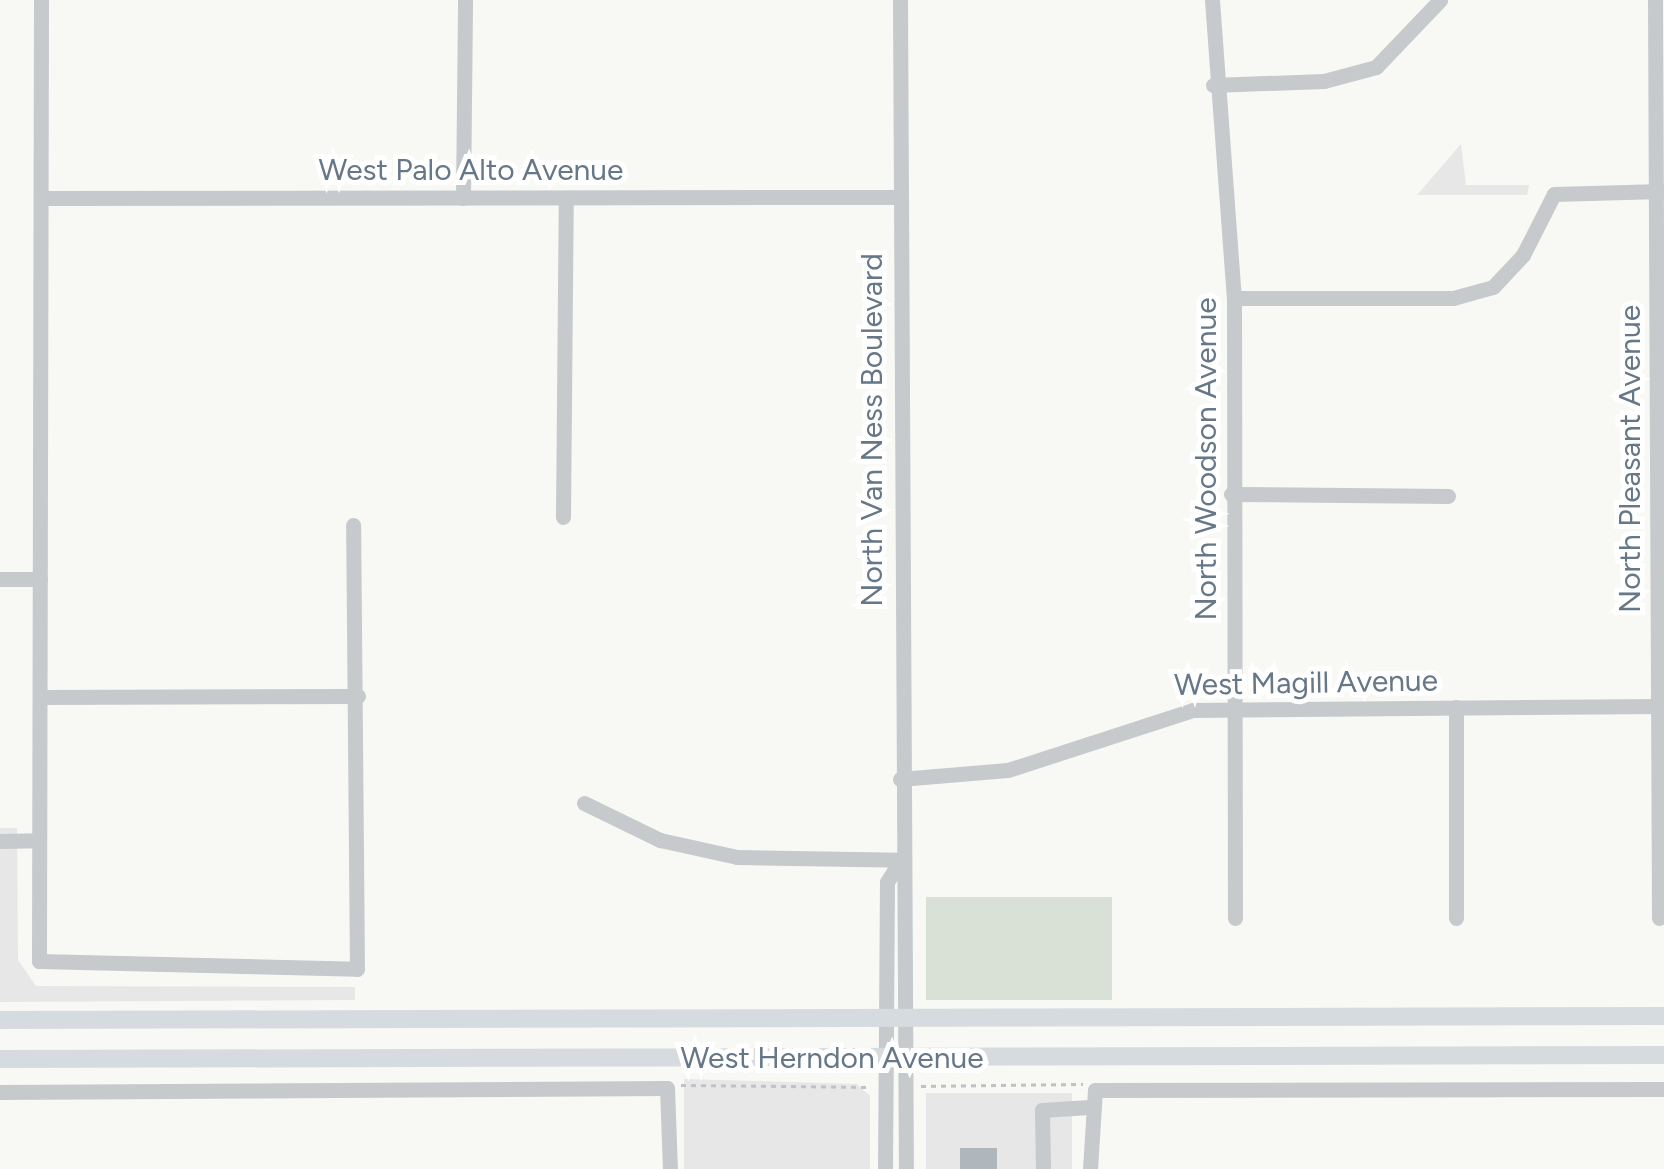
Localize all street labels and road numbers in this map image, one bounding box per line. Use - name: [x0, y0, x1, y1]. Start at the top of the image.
- street label: West Palo Alto Avenue: [319, 152, 623, 188]
- street label: North Van Ness Boulevard: [854, 253, 890, 607]
- street label: North Woodson Avenue: [1188, 297, 1224, 621]
- street label: North Pleasant Avenue: [1612, 305, 1648, 613]
- street label: West Magill Avenue: [1174, 663, 1438, 703]
- street label: West Herndon Avenue: [680, 1040, 984, 1076]

